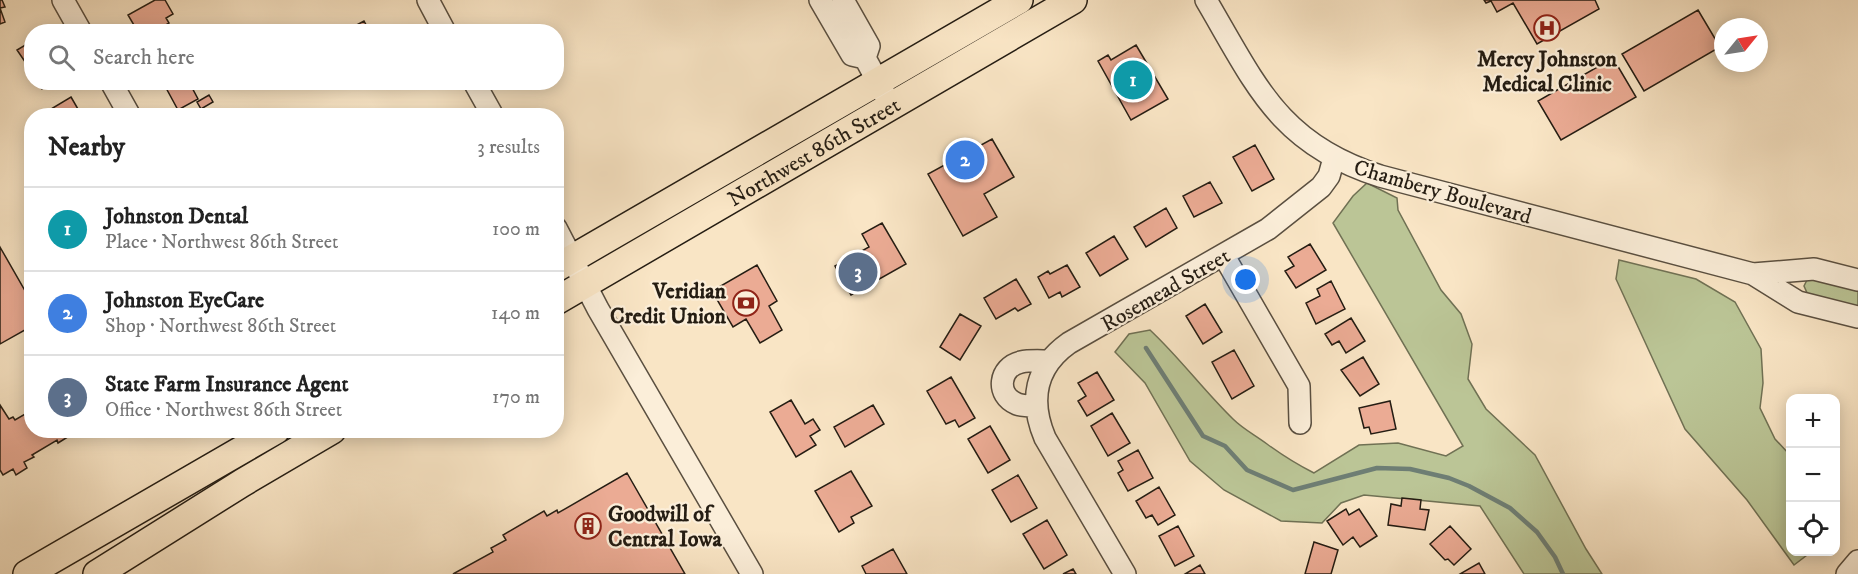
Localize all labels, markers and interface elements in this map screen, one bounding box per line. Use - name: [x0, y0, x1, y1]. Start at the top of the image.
- hospital icon: Mercy Johnston Medical Clinic: [1532, 13, 1562, 43]
- north arrow: [1714, 18, 1768, 72]
- search box: [24, 24, 564, 90]
- icon: search: [45, 41, 78, 74]
- text: Search here: [93, 44, 195, 71]
- place label: Mercy Johnston Medical Clinic: [1477, 46, 1618, 98]
- pin: 1: [1114, 58, 1152, 103]
- street label: Northwest 86th Street: [723, 92, 905, 213]
- text: Nearby: [48, 131, 125, 164]
- text: 3 results: [477, 135, 540, 160]
- pin: 2: [946, 138, 984, 182]
- street label: Chambery Boulevard: [1351, 154, 1535, 231]
- text: Johnston Dental: [105, 203, 248, 230]
- text: 1: [64, 217, 71, 242]
- text: 100 m: [492, 217, 540, 242]
- text: Place · Northwest 86th Street: [105, 230, 339, 255]
- street label: Rosemead Street: [1096, 243, 1235, 338]
- pin: 3: [838, 250, 878, 294]
- your location: [1231, 265, 1260, 294]
- place label: Veridian Credit Union: [610, 278, 727, 330]
- text: Johnston EyeCare: [105, 287, 264, 314]
- bank icon: Veridian Credit Union: [731, 288, 761, 318]
- text: 2: [63, 301, 72, 326]
- text: 140 m: [491, 301, 540, 326]
- text: Shop · Northwest 86th Street: [105, 314, 336, 339]
- text: State Farm Insurance Agent: [105, 371, 348, 398]
- text: 3: [64, 385, 71, 410]
- text: 170 m: [492, 385, 540, 410]
- map controls: [1786, 394, 1840, 556]
- button: +: [1786, 394, 1840, 448]
- text: Office · Northwest 86th Street: [105, 398, 342, 423]
- button: −: [1786, 448, 1840, 502]
- place label: Goodwill of Central Iowa: [608, 501, 723, 553]
- button: locate: [1786, 502, 1840, 556]
- building icon: Goodwill of Central Iowa: [573, 511, 603, 541]

